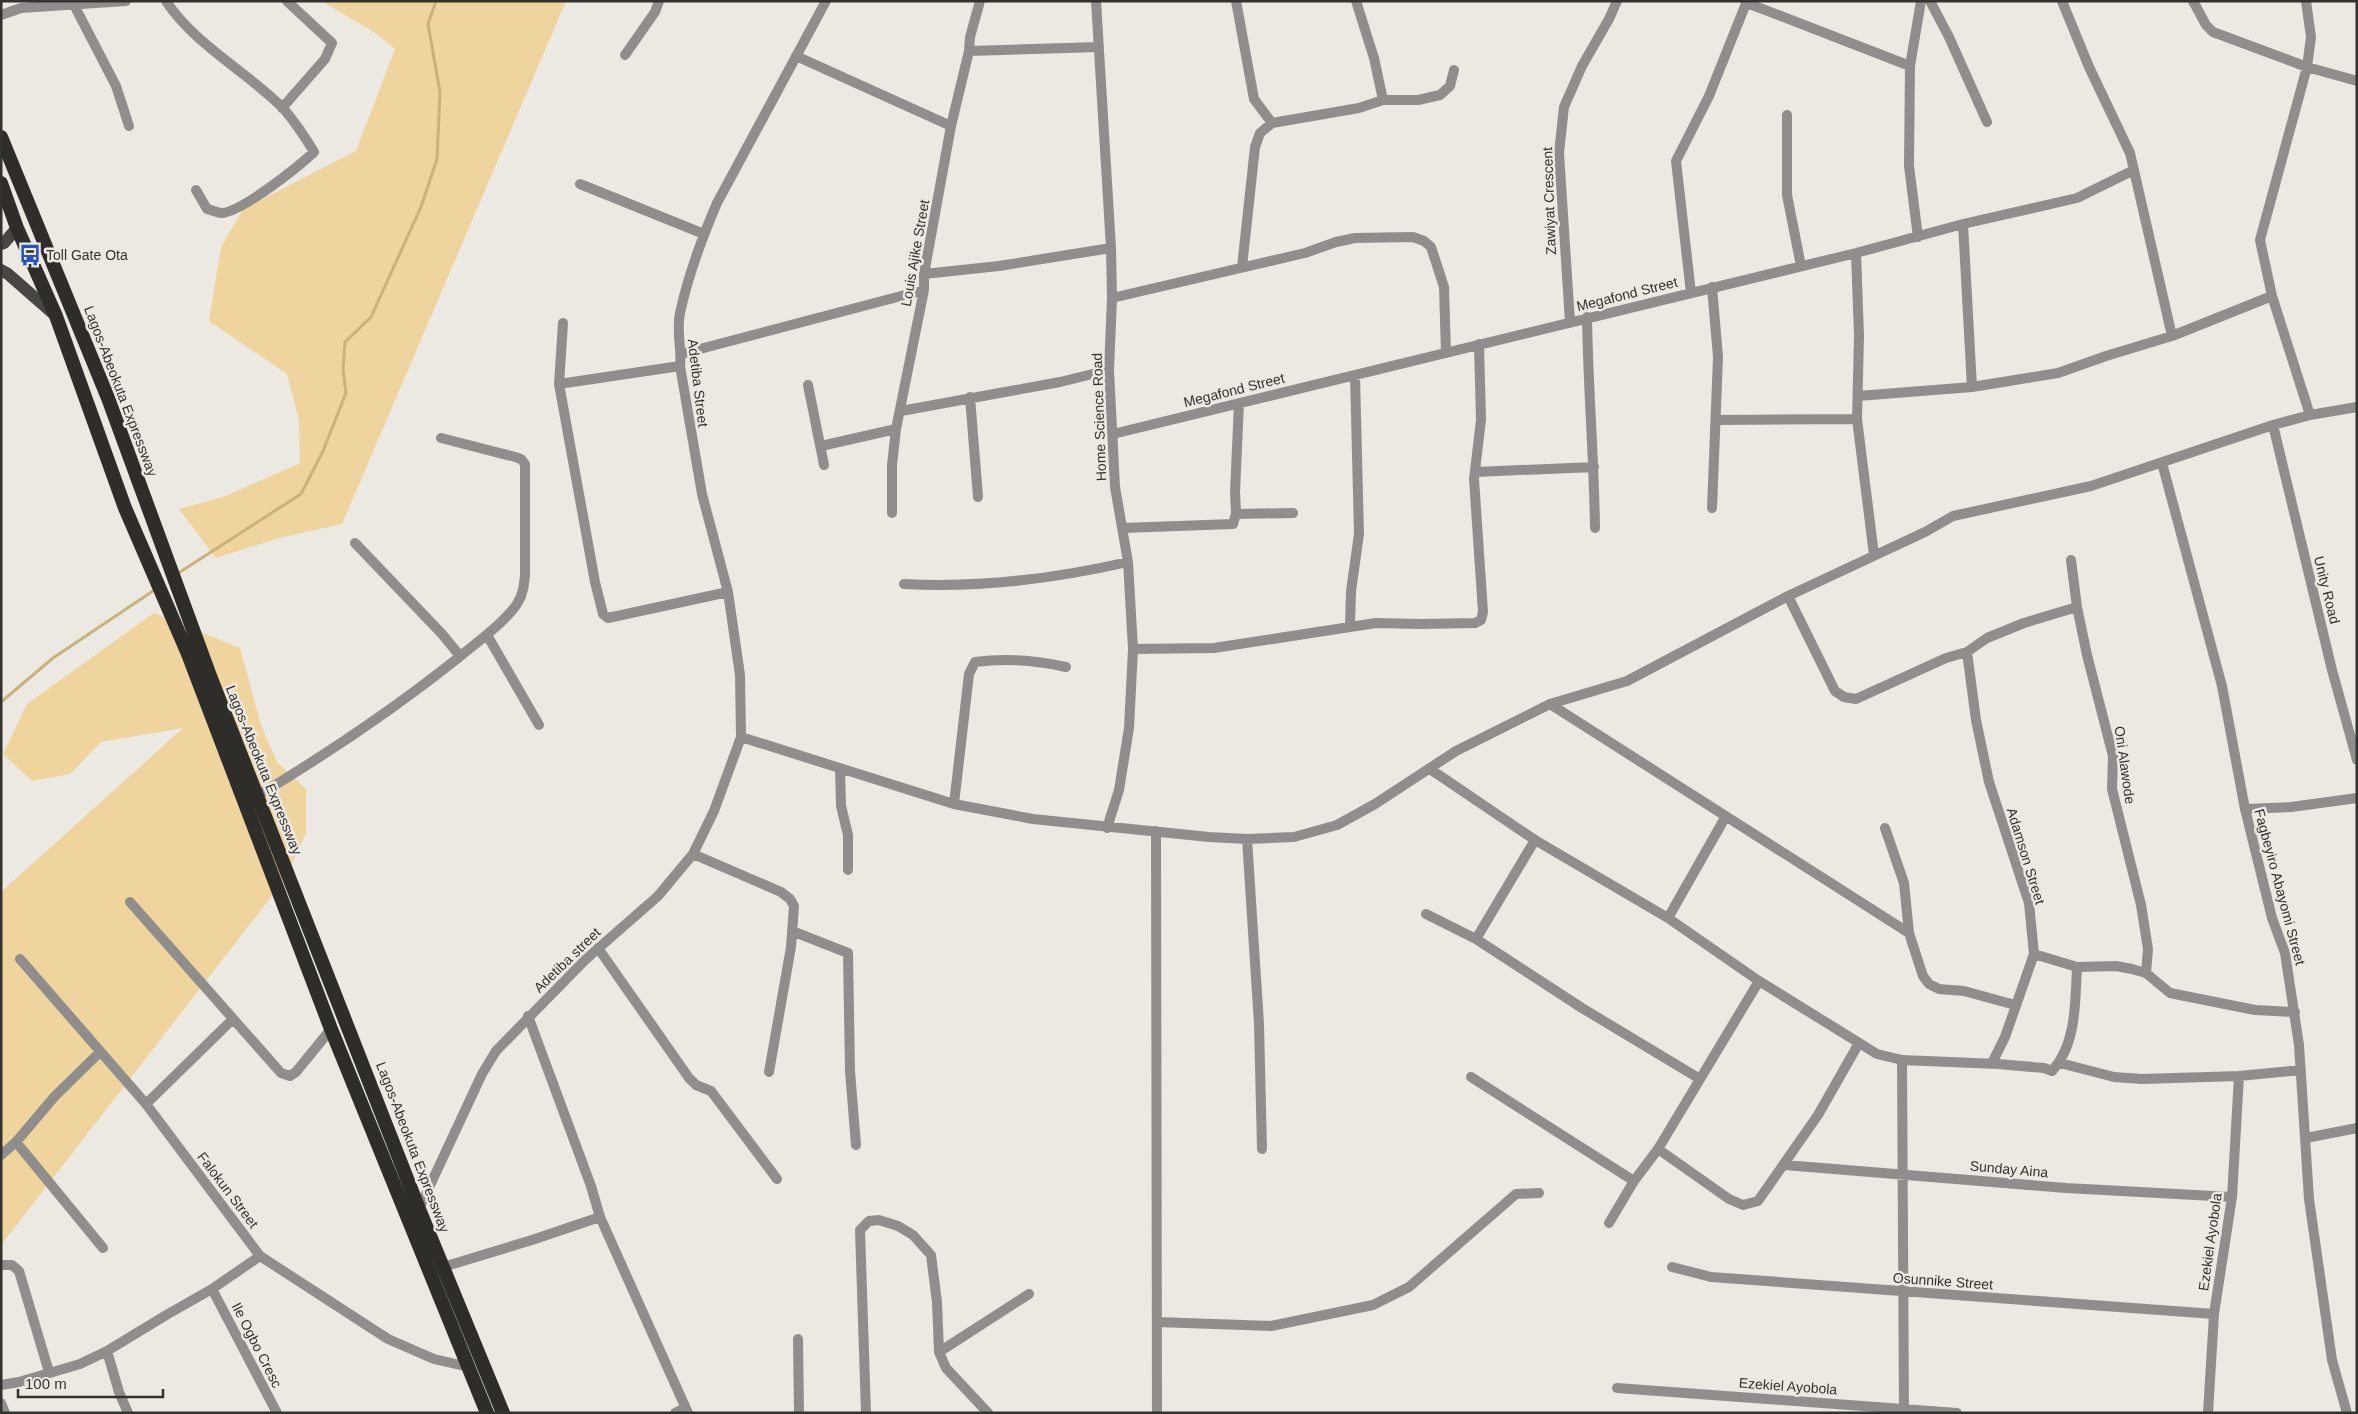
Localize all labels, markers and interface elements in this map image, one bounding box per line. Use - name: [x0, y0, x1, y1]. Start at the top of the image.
- street label: Zawiyat Crescent: [1539, 147, 1559, 255]
- street label: Louis Ajike Street: [898, 198, 932, 308]
- bus stop icon: Toll Gate Ota: [17, 242, 43, 268]
- place label: Toll Gate Ota: [46, 247, 128, 263]
- street label: Megafond Street: [1575, 274, 1679, 314]
- street label: Lagos-Abeokuta Expressway: [81, 303, 161, 479]
- street label: Adetiba Street: [685, 338, 711, 428]
- street label: Home Science Road: [1089, 353, 1109, 481]
- street label: Megafond Street: [1182, 370, 1286, 410]
- street label: Unity Road: [2311, 554, 2343, 626]
- street label: Lagos-Abeokuta Expressway: [223, 683, 305, 857]
- street label: Oni Alawode: [2112, 725, 2138, 805]
- street label: Adamson Street: [2004, 806, 2048, 906]
- street label: Fagbeyiro Abayomi Street: [2251, 807, 2309, 967]
- street label: Adetiba street: [530, 924, 604, 996]
- street label: Lagos-Abeokuta Expressway: [373, 1059, 453, 1235]
- street label: Falokun Street: [194, 1149, 262, 1231]
- street label: Sunday Aina: [1969, 1158, 2049, 1180]
- street label: Ezekiel Ayobola: [2195, 1192, 2225, 1292]
- street label: Osunnike Street: [1892, 1270, 1994, 1292]
- street label: Ile Ogbo Cresc: [229, 1300, 285, 1390]
- scale bar: [18, 1366, 162, 1398]
- text: 100 m: [25, 1375, 67, 1392]
- street label: Ezekiel Ayobola: [1738, 1375, 1838, 1397]

